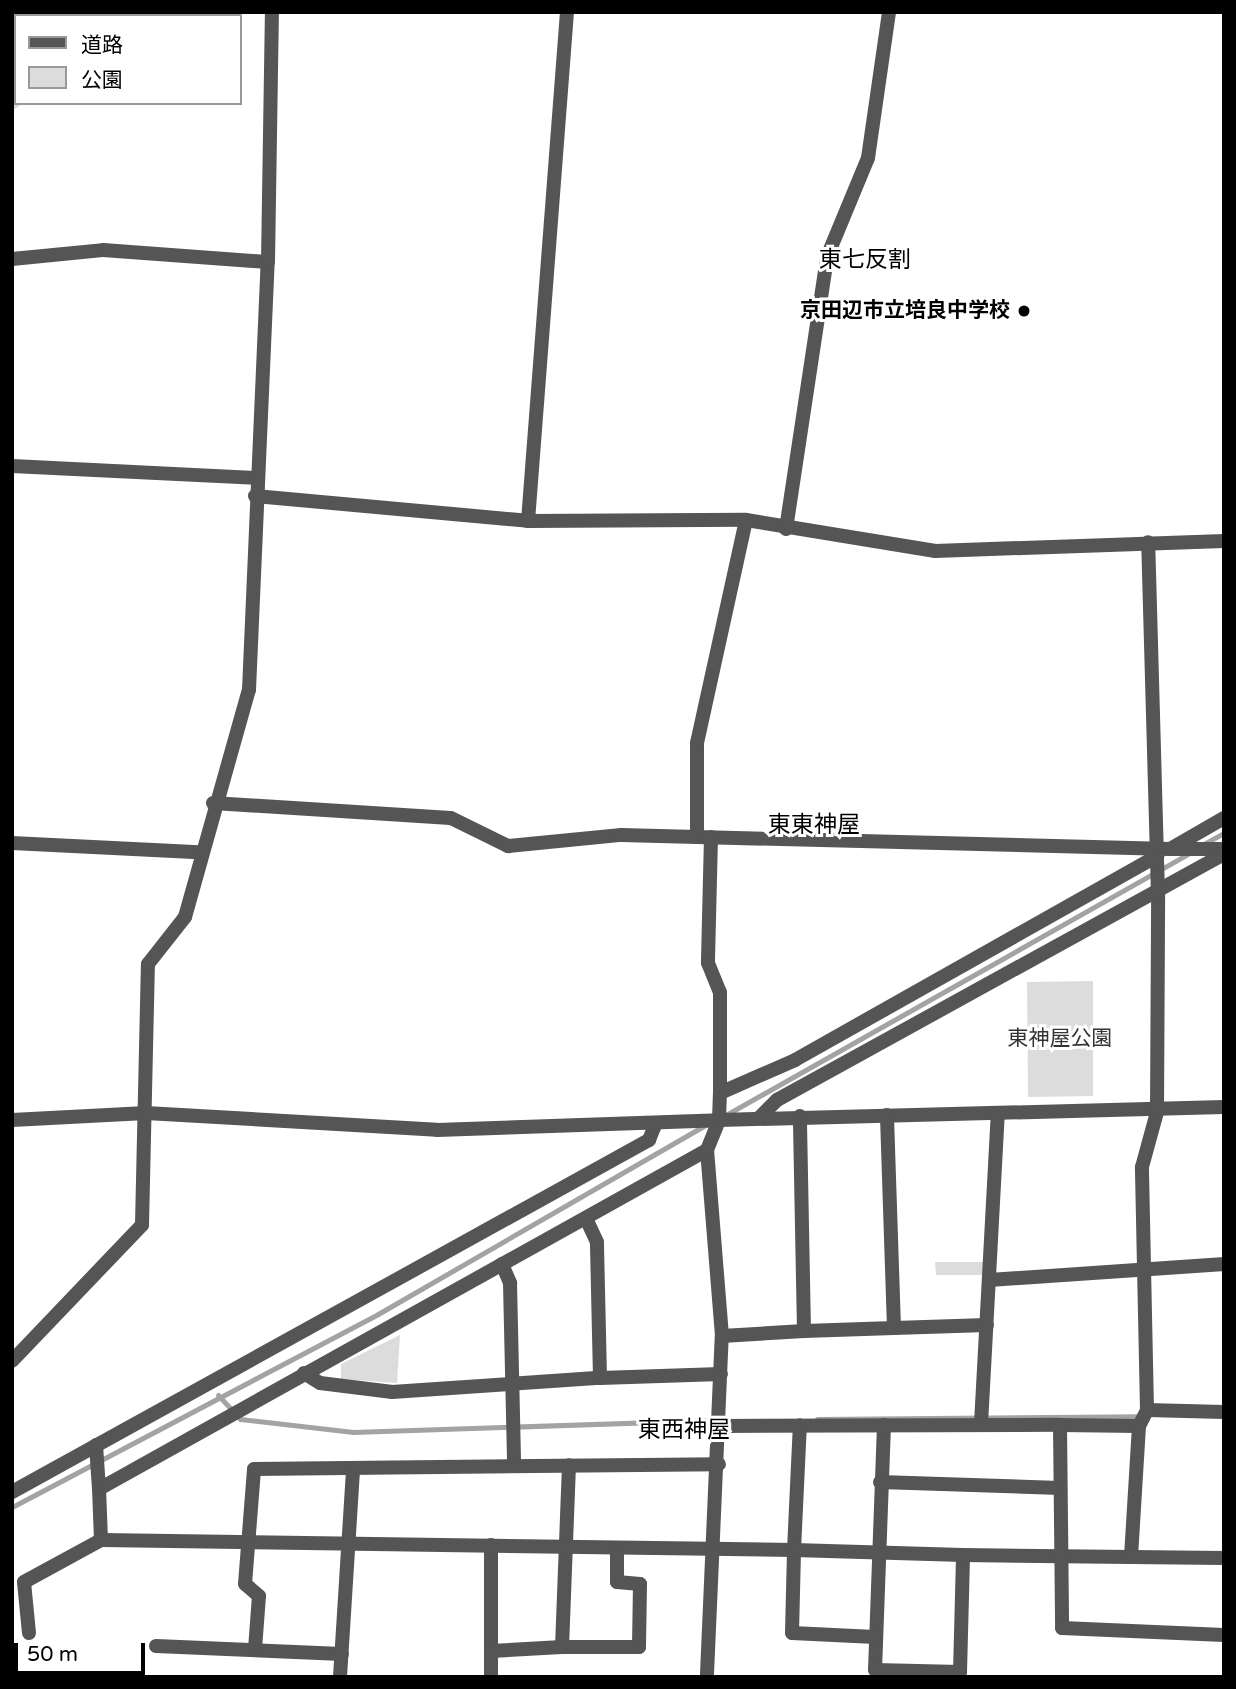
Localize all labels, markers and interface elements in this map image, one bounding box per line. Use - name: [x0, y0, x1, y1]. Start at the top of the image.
- legend: [14, 14, 242, 105]
- text: 道路: [81, 33, 123, 58]
- text: 公園: [81, 68, 123, 93]
- district label: 東七反割: [819, 246, 911, 274]
- place label: 京田辺市立培良中学校: [800, 298, 1010, 324]
- marker: 京田辺市立培良中学校: [1016, 303, 1032, 319]
- district label: 東東神屋: [768, 811, 860, 839]
- park label: 東神屋公園: [1008, 1026, 1112, 1052]
- district label: 東西神屋: [638, 1416, 730, 1444]
- scale bar: [18, 1630, 149, 1674]
- text: 50 m: [27, 1642, 78, 1667]

